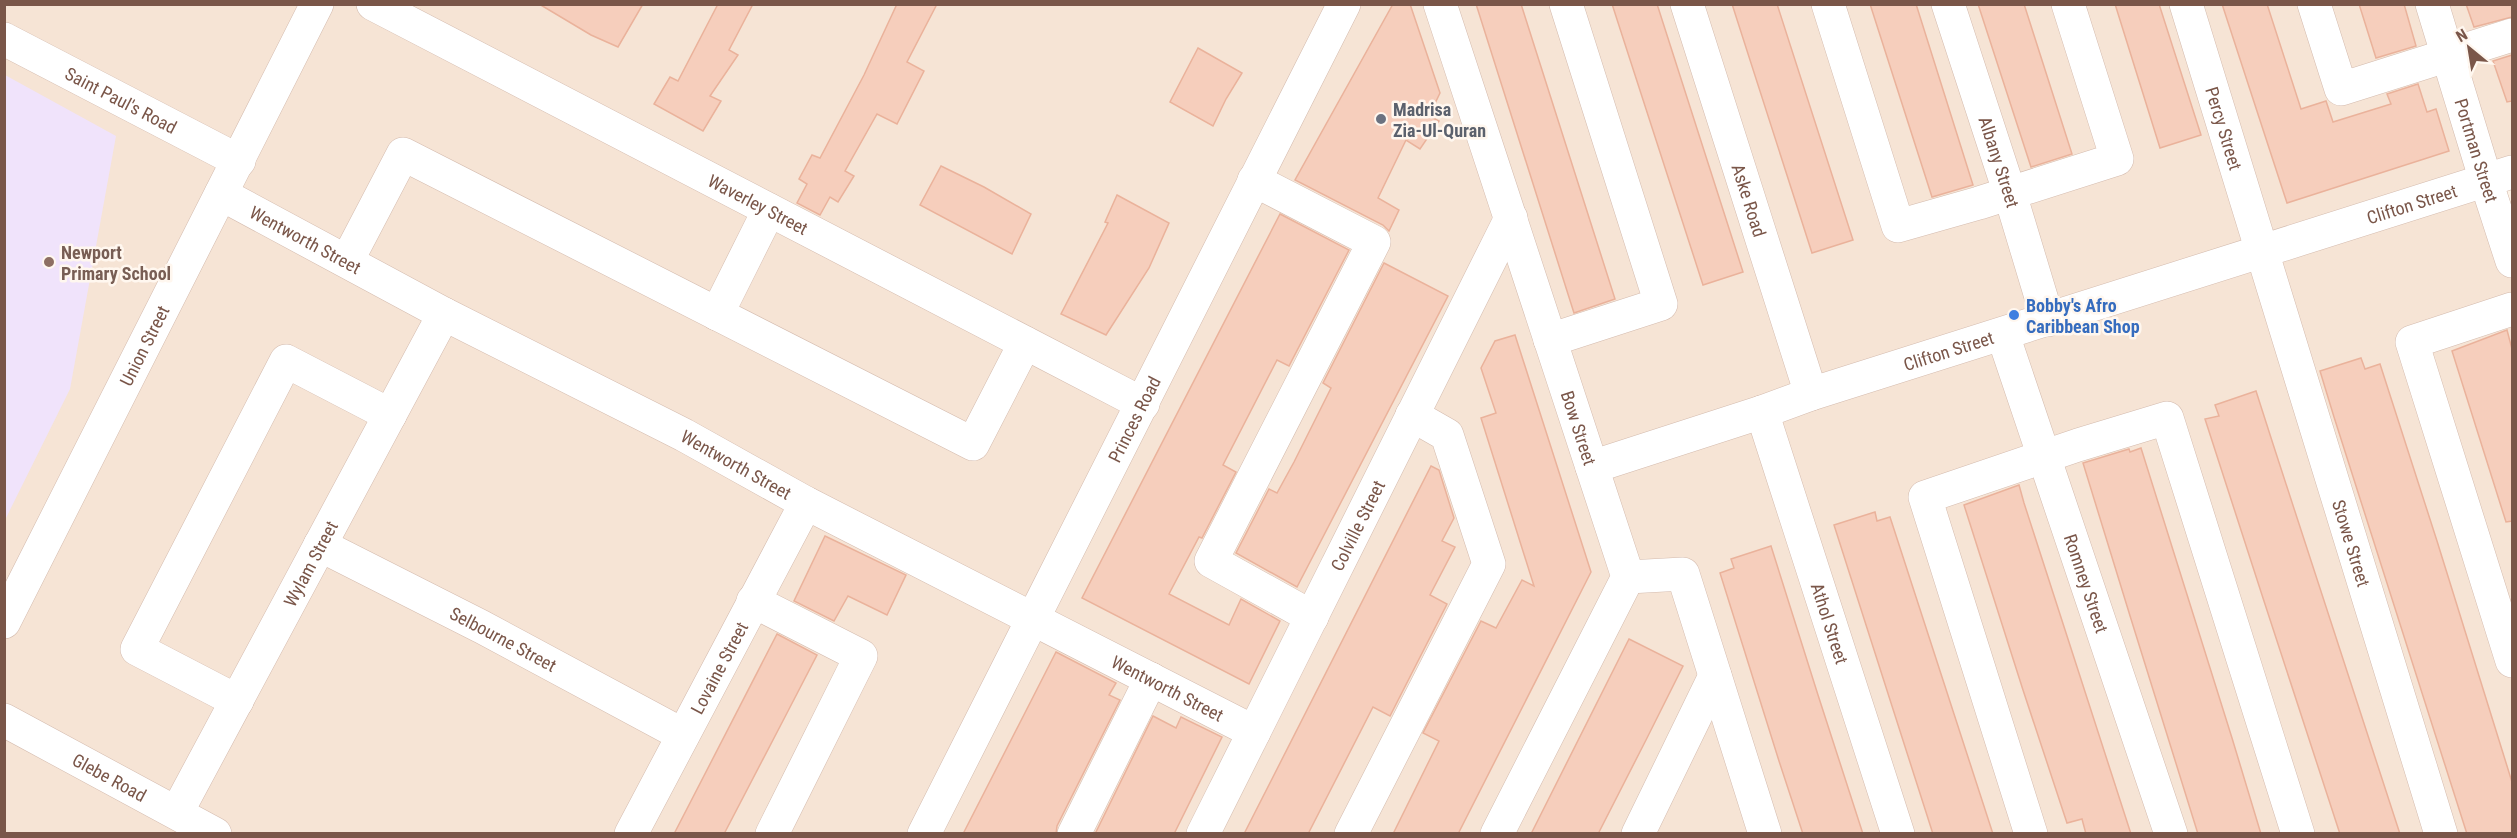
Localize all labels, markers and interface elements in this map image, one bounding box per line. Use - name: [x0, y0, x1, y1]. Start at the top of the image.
- north arrow: [2439, 18, 2499, 78]
- text: N: [2453, 25, 2471, 46]
- street label: Saint Paul's Road: [62, 62, 180, 137]
- street label: Percy Street: [2202, 84, 2247, 172]
- street label: Portman Street: [2451, 96, 2503, 205]
- place label: Madrisa Zia-Ul-Quran: [1393, 99, 1486, 141]
- marker: Madrisa Zia-Ul-Quran: [1374, 112, 1388, 126]
- street label: Albany Street: [1975, 114, 2024, 210]
- street label: Aske Road: [1728, 161, 1771, 239]
- street label: Waverley Street: [705, 169, 812, 239]
- street label: Clifton Street: [2364, 180, 2459, 228]
- street label: Wentworth Street: [246, 201, 365, 278]
- place label: Newport Primary School: [61, 242, 171, 284]
- marker: Newport Primary School: [42, 255, 56, 269]
- place label: Bobby's Afro Caribbean Shop: [2026, 295, 2140, 337]
- street label: Union Street: [115, 302, 173, 389]
- marker: Bobby's Afro Caribbean Shop: [2007, 308, 2021, 322]
- street label: Clifton Street: [1901, 326, 1996, 375]
- street label: Princes Road: [1103, 373, 1164, 466]
- street label: Bow Street: [1557, 388, 1601, 468]
- street label: Wentworth Street: [678, 425, 795, 503]
- street label: Colville Street: [1326, 477, 1389, 574]
- street label: Stowe Street: [2328, 497, 2375, 589]
- street label: Wylam Street: [279, 517, 342, 610]
- street label: Romney Street: [2060, 531, 2113, 635]
- street label: Athol Street: [1807, 580, 1853, 666]
- street label: Selbourne Street: [447, 602, 560, 676]
- street label: Lovaine Street: [686, 618, 752, 717]
- street label: Wentworth Street: [1108, 651, 1227, 725]
- street label: Glebe Road: [69, 749, 150, 805]

